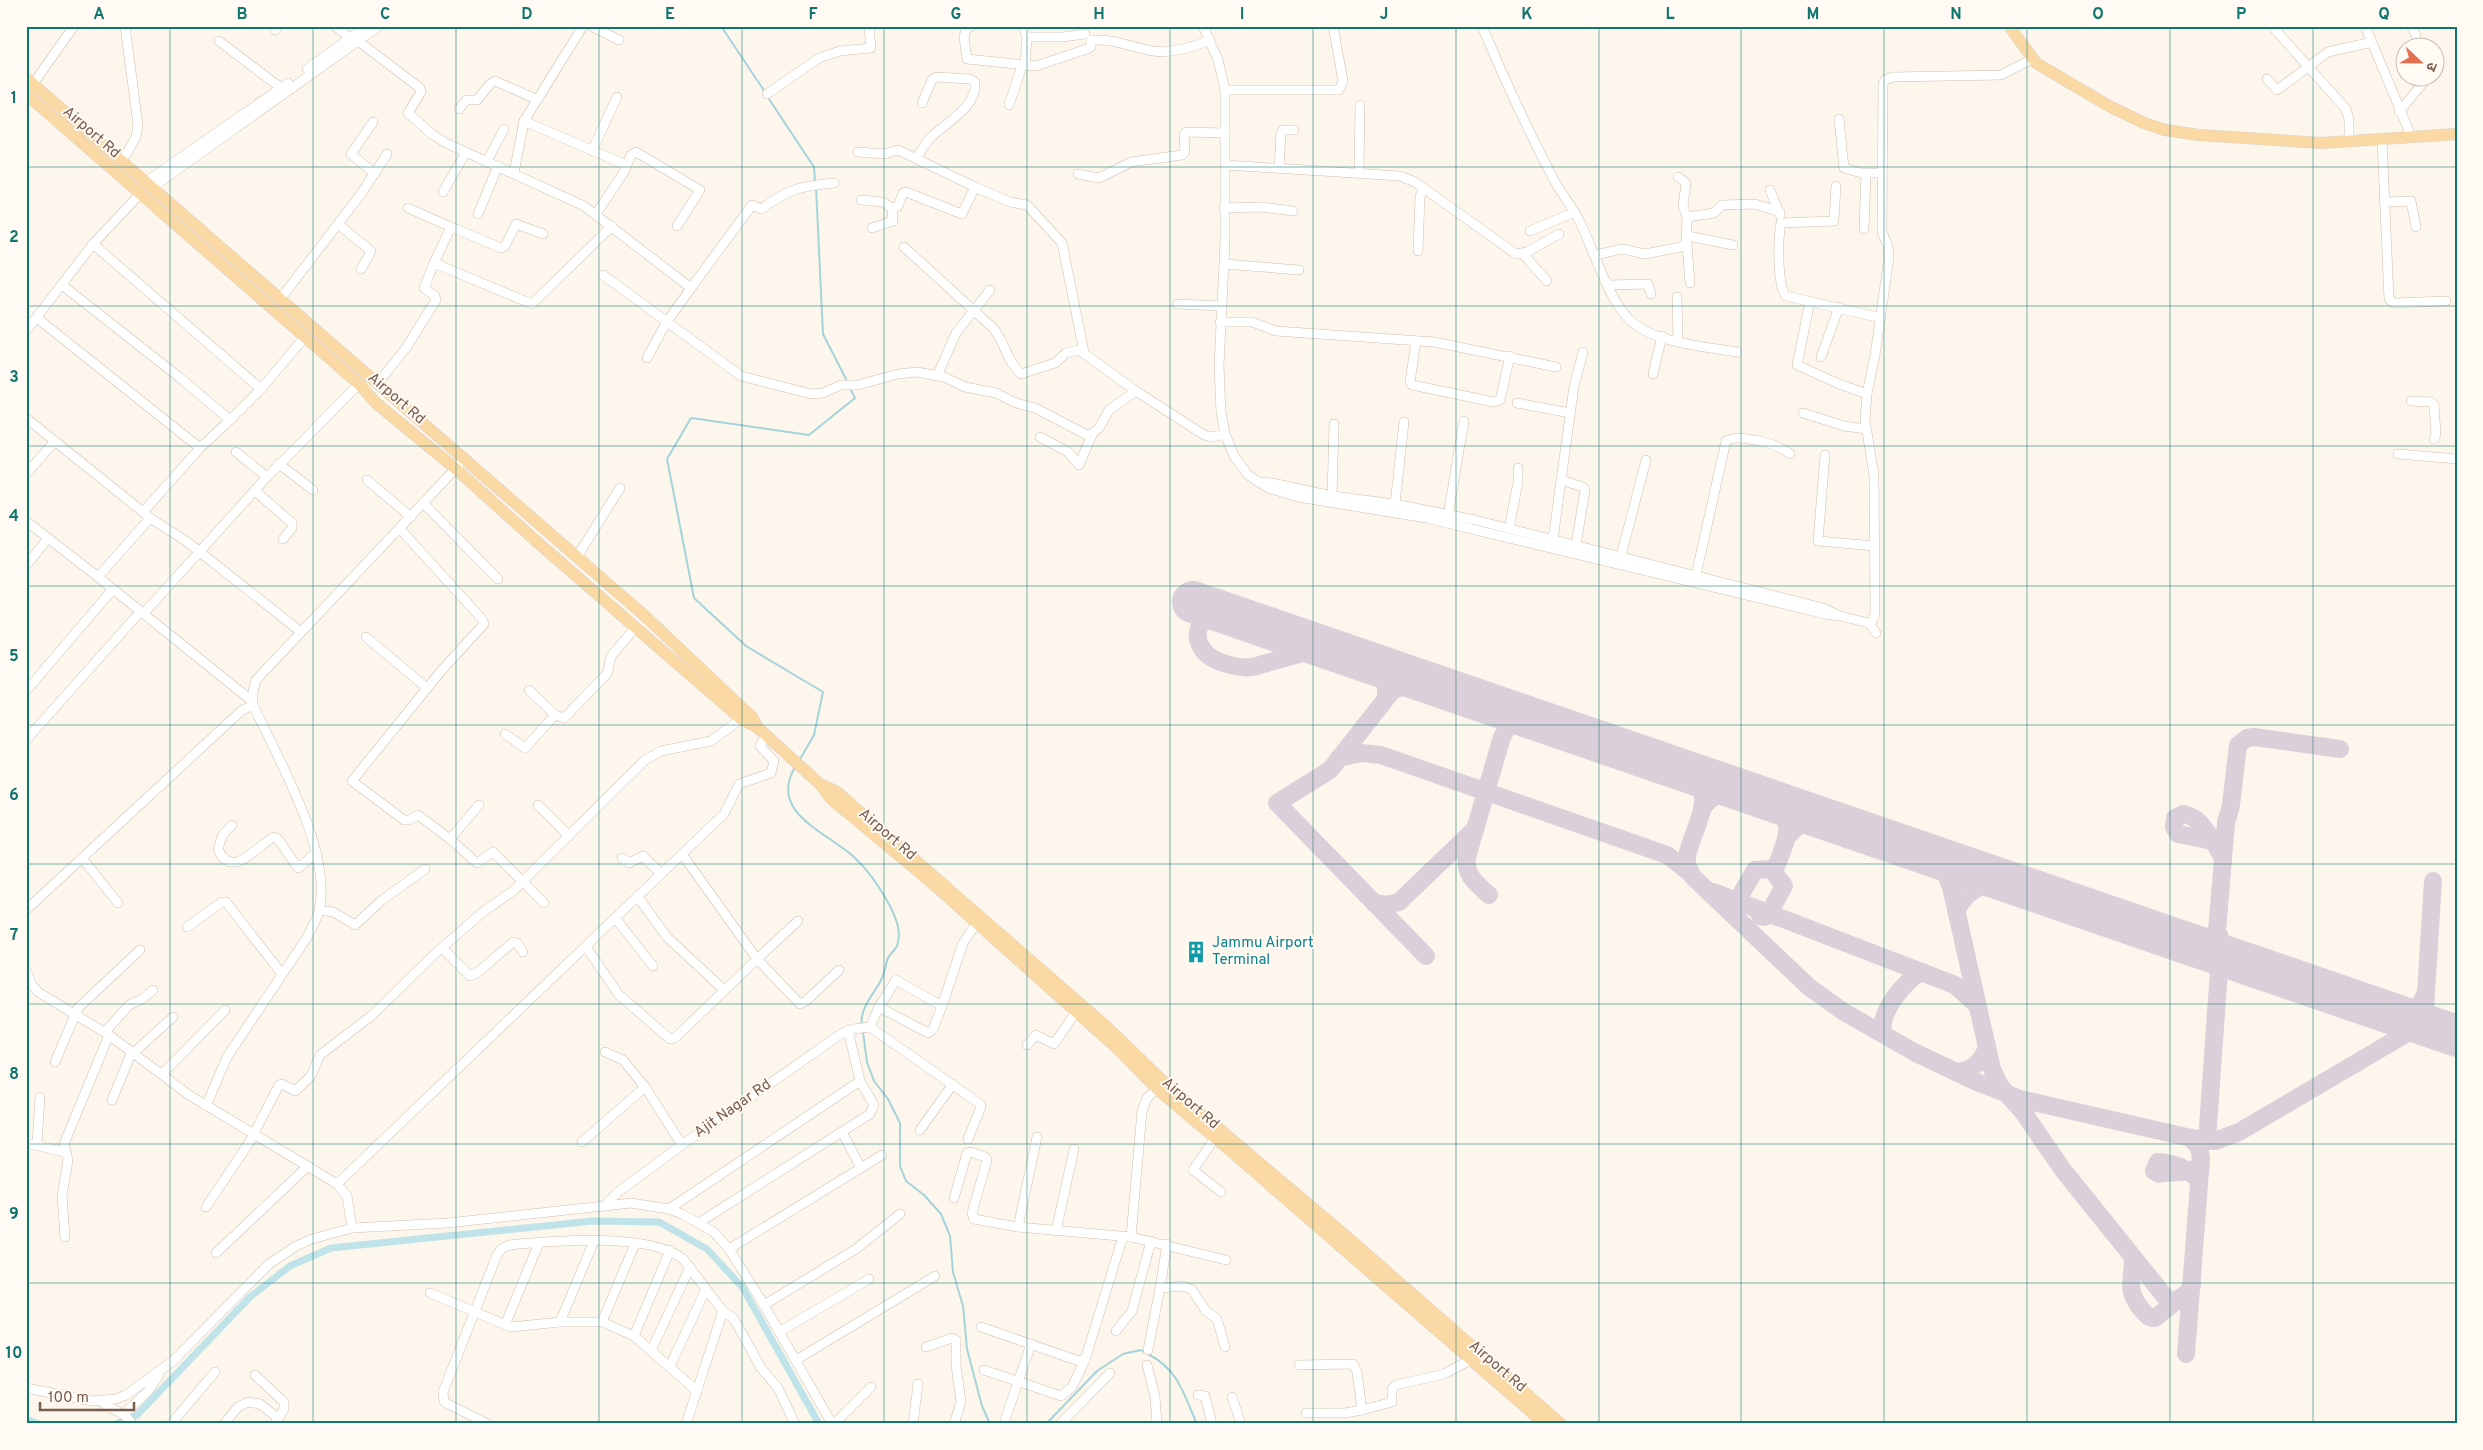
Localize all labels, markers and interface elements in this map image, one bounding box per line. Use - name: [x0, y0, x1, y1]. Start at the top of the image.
- text: A: [93, 5, 105, 25]
- text: B: [236, 5, 248, 25]
- text: C: [380, 5, 390, 25]
- text: D: [521, 5, 533, 25]
- text: E: [665, 5, 675, 25]
- text: F: [808, 5, 818, 25]
- text: G: [951, 5, 961, 25]
- text: H: [1093, 5, 1105, 25]
- text: I: [1240, 5, 1244, 25]
- text: J: [1380, 5, 1388, 25]
- text: K: [1521, 5, 1533, 25]
- text: L: [1665, 5, 1675, 25]
- text: M: [1807, 5, 1819, 25]
- text: N: [1950, 5, 1962, 25]
- text: O: [2092, 5, 2104, 25]
- text: P: [2236, 5, 2246, 25]
- text: Q: [2378, 5, 2390, 25]
- north arrow: [2396, 38, 2446, 88]
- text: उ: [2421, 59, 2440, 74]
- text: 1: [11, 89, 17, 109]
- street label: Airport Rd: [58, 103, 124, 163]
- text: 2: [9, 228, 19, 248]
- text: 3: [9, 368, 19, 388]
- street label: Airport Rd: [363, 369, 429, 429]
- text: 4: [9, 507, 19, 527]
- text: 5: [9, 647, 19, 667]
- text: 6: [9, 786, 19, 806]
- street label: Airport Rd: [854, 805, 920, 865]
- text: 7: [10, 926, 18, 946]
- place label: Jammu Airport Terminal: [1212, 934, 1314, 970]
- building icon: Jammu Airport Terminal: [1183, 939, 1209, 965]
- text: 8: [9, 1065, 19, 1085]
- street label: Airport Rd: [1157, 1074, 1223, 1134]
- street label: Ajit Nagar Rd: [691, 1075, 775, 1143]
- text: 9: [9, 1205, 19, 1225]
- street label: Airport Rd: [1464, 1337, 1530, 1397]
- text: 10: [6, 1344, 22, 1364]
- scale bar: [40, 1380, 134, 1412]
- text: 100 m: [48, 1389, 89, 1408]

